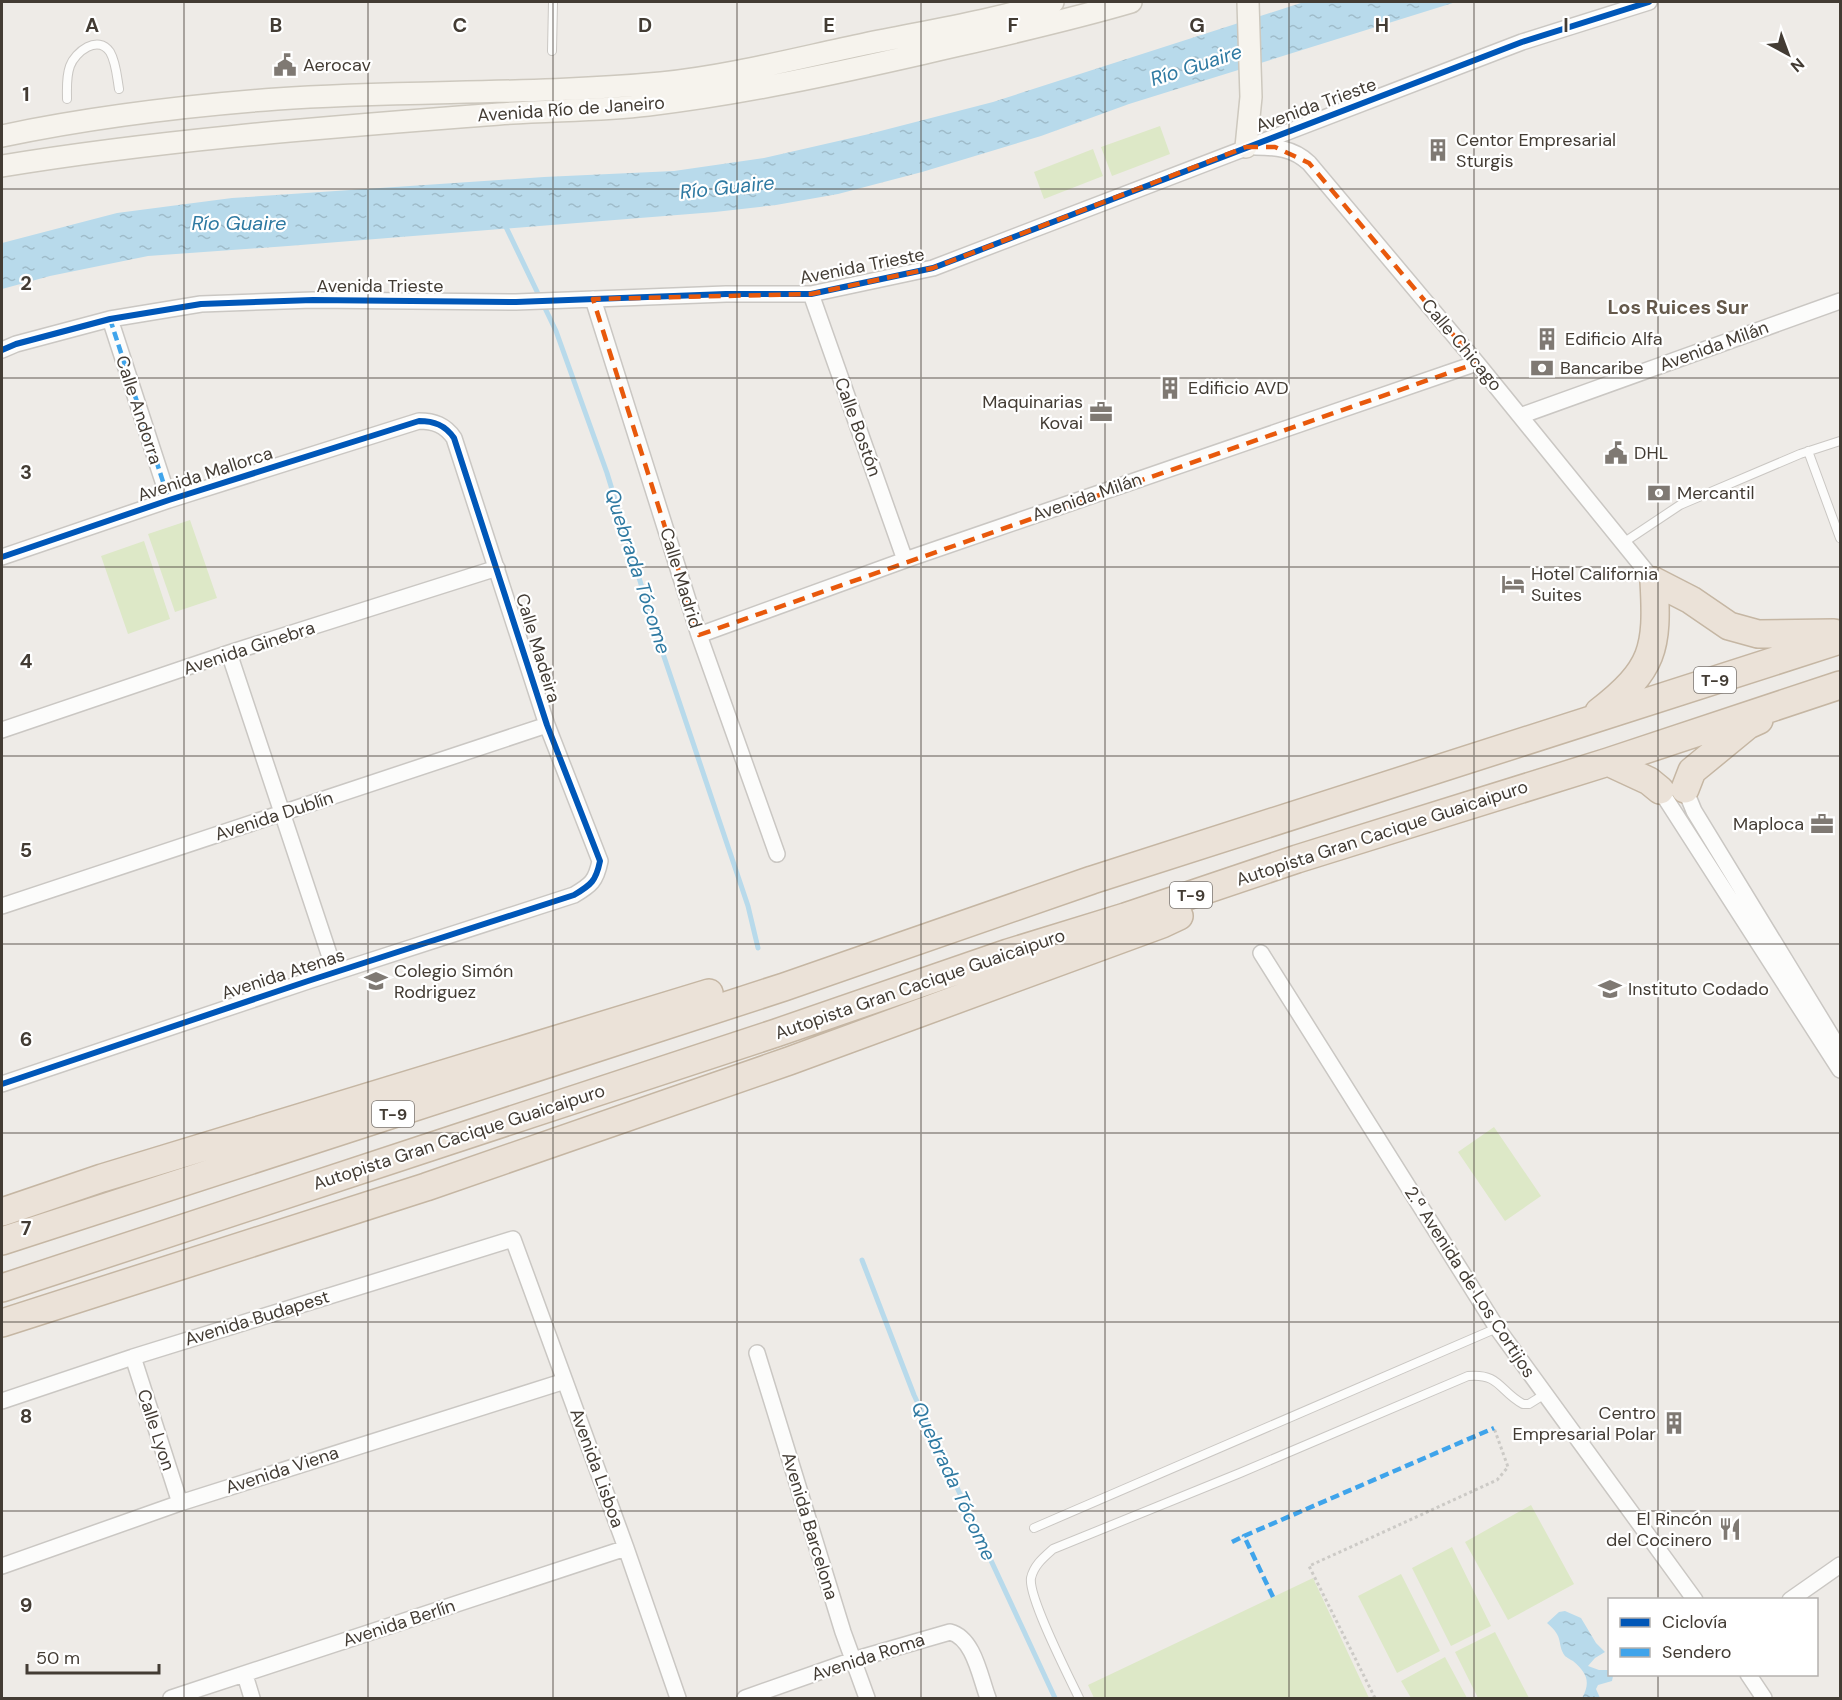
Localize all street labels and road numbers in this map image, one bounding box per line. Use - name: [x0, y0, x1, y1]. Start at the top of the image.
- street label: Avenida Trieste: [1252, 72, 1380, 138]
- street label: Avenida Río de Janeiro: [476, 90, 666, 128]
- street label: Avenida Trieste: [797, 242, 927, 290]
- street label: Avenida Trieste: [317, 274, 443, 298]
- street label: Calle Chicago: [1416, 294, 1508, 396]
- street label: Avenida Milán: [1656, 315, 1772, 377]
- street label: Calle Andorra: [110, 353, 168, 467]
- street label: Calle Bostón: [829, 374, 887, 480]
- street label: Avenida Mallorca: [134, 441, 276, 507]
- street label: Avenida Milán: [1029, 467, 1145, 527]
- street label: Calle Madrid: [654, 525, 708, 631]
- street label: Calle Madeira: [510, 590, 566, 706]
- street label: Avenida Ginebra: [180, 615, 318, 681]
- road number: T-9: [1694, 667, 1736, 693]
- street label: Autopista Gran Cacique Guaicaipuro: [1233, 774, 1531, 892]
- street label: Avenida Dublín: [212, 786, 336, 846]
- road number: T-9: [1170, 882, 1212, 908]
- street label: Autopista Gran Cacique Guaicaipuro: [772, 923, 1068, 1045]
- street label: Avenida Atenas: [218, 943, 348, 1005]
- street label: Autopista Gran Cacique Guaicaipuro: [310, 1078, 608, 1196]
- road number: T-9: [372, 1101, 414, 1127]
- street label: 2.ª Avenida de Los Cortijos: [1399, 1182, 1541, 1382]
- street label: Avenida Budapest: [182, 1285, 332, 1351]
- street label: Calle Lyon: [132, 1386, 180, 1474]
- street label: Avenida Lisboa: [564, 1405, 630, 1531]
- street label: Avenida Viena: [222, 1440, 342, 1500]
- street label: Avenida Barcelona: [776, 1449, 844, 1603]
- street label: Avenida Berlín: [340, 1594, 458, 1652]
- street label: Avenida Roma: [808, 1627, 928, 1687]

